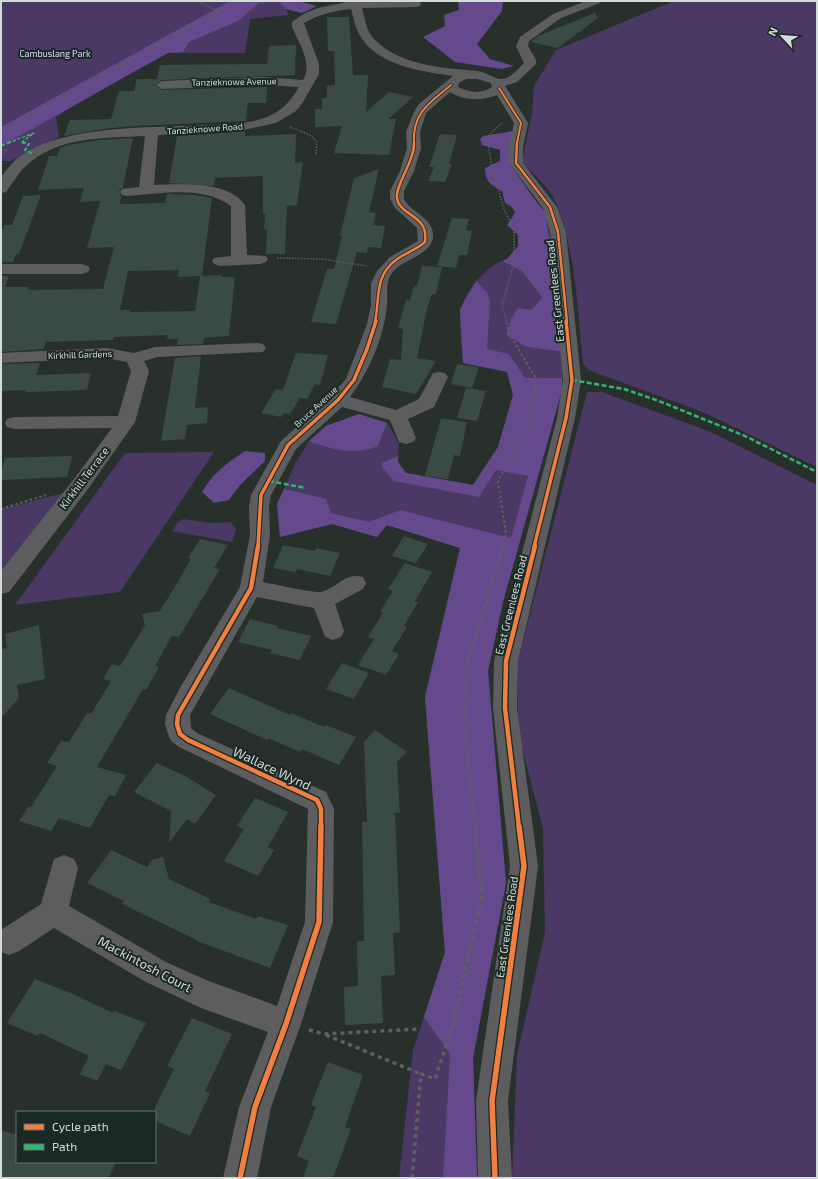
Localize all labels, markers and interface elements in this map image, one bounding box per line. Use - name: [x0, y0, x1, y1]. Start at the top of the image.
- north arrow: [762, 16, 802, 56]
- text: N: [765, 25, 780, 38]
- park label: Cambuslang Park: [19, 48, 91, 59]
- street label: Tanzieknowe Avenue: [191, 75, 277, 88]
- street label: Tanzieknowe Road: [167, 120, 243, 137]
- street label: East Greenlees Road: [543, 240, 566, 343]
- street label: Kirkhill Gardens: [48, 348, 113, 361]
- street label: Bruce Avenue: [292, 384, 340, 430]
- street label: Kirkhill Terrace: [56, 444, 111, 511]
- street label: East Greenlees Road: [492, 554, 529, 656]
- street label: Wallace Wynd: [230, 743, 314, 793]
- street label: East Greenlees Road: [493, 875, 520, 978]
- street label: Mackintosh Court: [95, 933, 195, 996]
- legend: [16, 1111, 156, 1163]
- text: Cycle path: [52, 1119, 109, 1133]
- text: Path: [52, 1139, 77, 1153]

